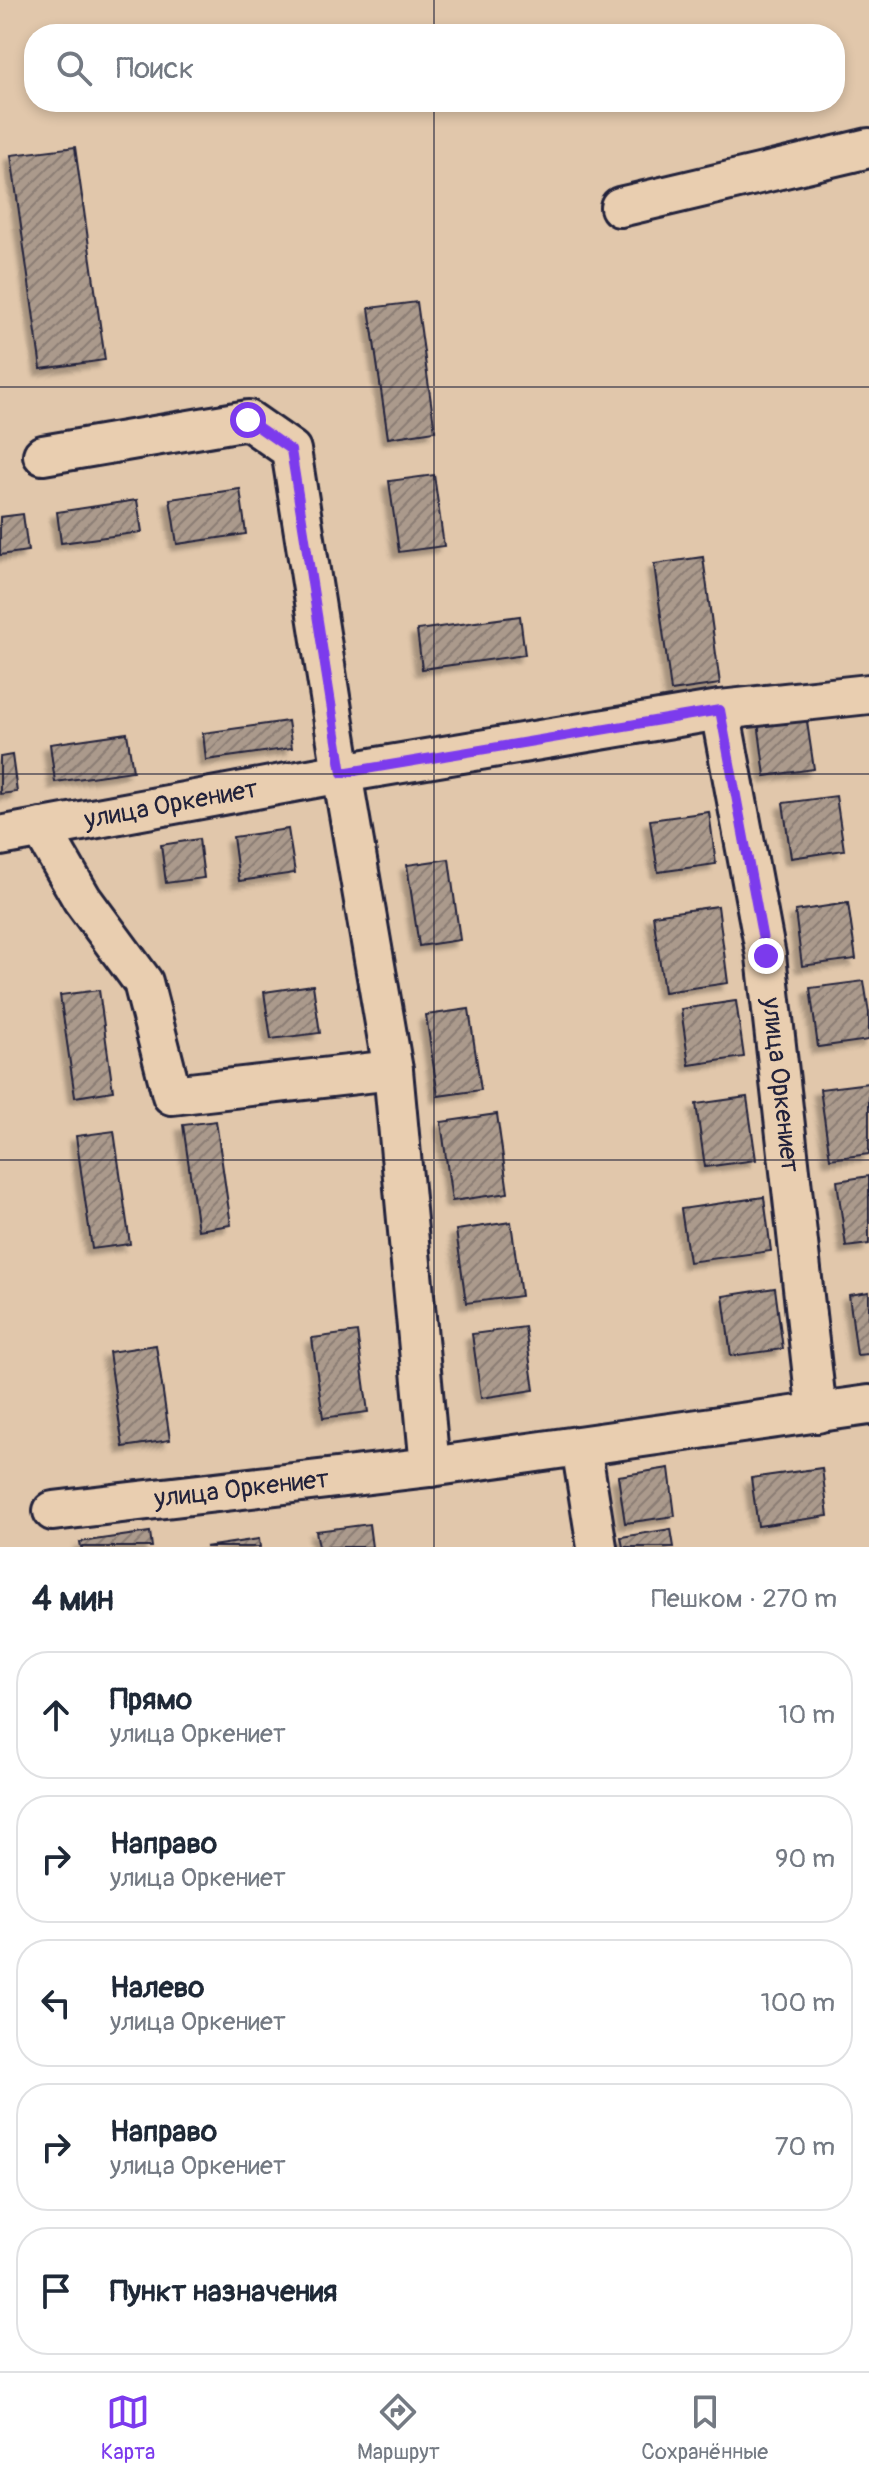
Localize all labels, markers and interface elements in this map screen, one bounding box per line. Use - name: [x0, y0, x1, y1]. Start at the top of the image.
- search box: [24, 24, 845, 112]
- icon: search: [52, 46, 96, 90]
- text: Поиск: [116, 50, 194, 87]
- route start: [230, 402, 266, 438]
- street label: улица Оркениет: [81, 773, 261, 836]
- route end: [748, 938, 784, 974]
- street label: улица Оркениет: [755, 995, 806, 1174]
- street label: улица Оркениет: [152, 1463, 331, 1515]
- text: 4 мин: [32, 1578, 114, 1621]
- text: Пешком · 270 m: [651, 1583, 837, 1615]
- text: Прямо: [110, 1681, 192, 1718]
- icon: ahead: [34, 1693, 78, 1737]
- text: 10 m: [778, 1699, 835, 1731]
- text: улица Оркениет: [110, 1718, 286, 1750]
- text: Направо: [110, 1825, 217, 1862]
- icon: right: [34, 1837, 78, 1881]
- text: 90 m: [775, 1843, 835, 1875]
- text: улица Оркениет: [110, 1862, 286, 1894]
- text: Налево: [110, 1969, 204, 2006]
- icon: left: [34, 1981, 78, 2025]
- text: 100 m: [761, 1987, 835, 2019]
- text: улица Оркениет: [110, 2006, 286, 2038]
- text: Направо: [110, 2113, 217, 2150]
- icon: right: [34, 2125, 78, 2169]
- text: 70 m: [775, 2131, 835, 2163]
- text: улица Оркениет: [110, 2150, 286, 2182]
- icon: arrive: [34, 2269, 78, 2313]
- text: Пункт назначения: [110, 2273, 337, 2310]
- tab: Карта: [101, 2390, 155, 2466]
- tab: Маршрут: [357, 2390, 440, 2466]
- tab: Сохранённые: [641, 2390, 768, 2466]

